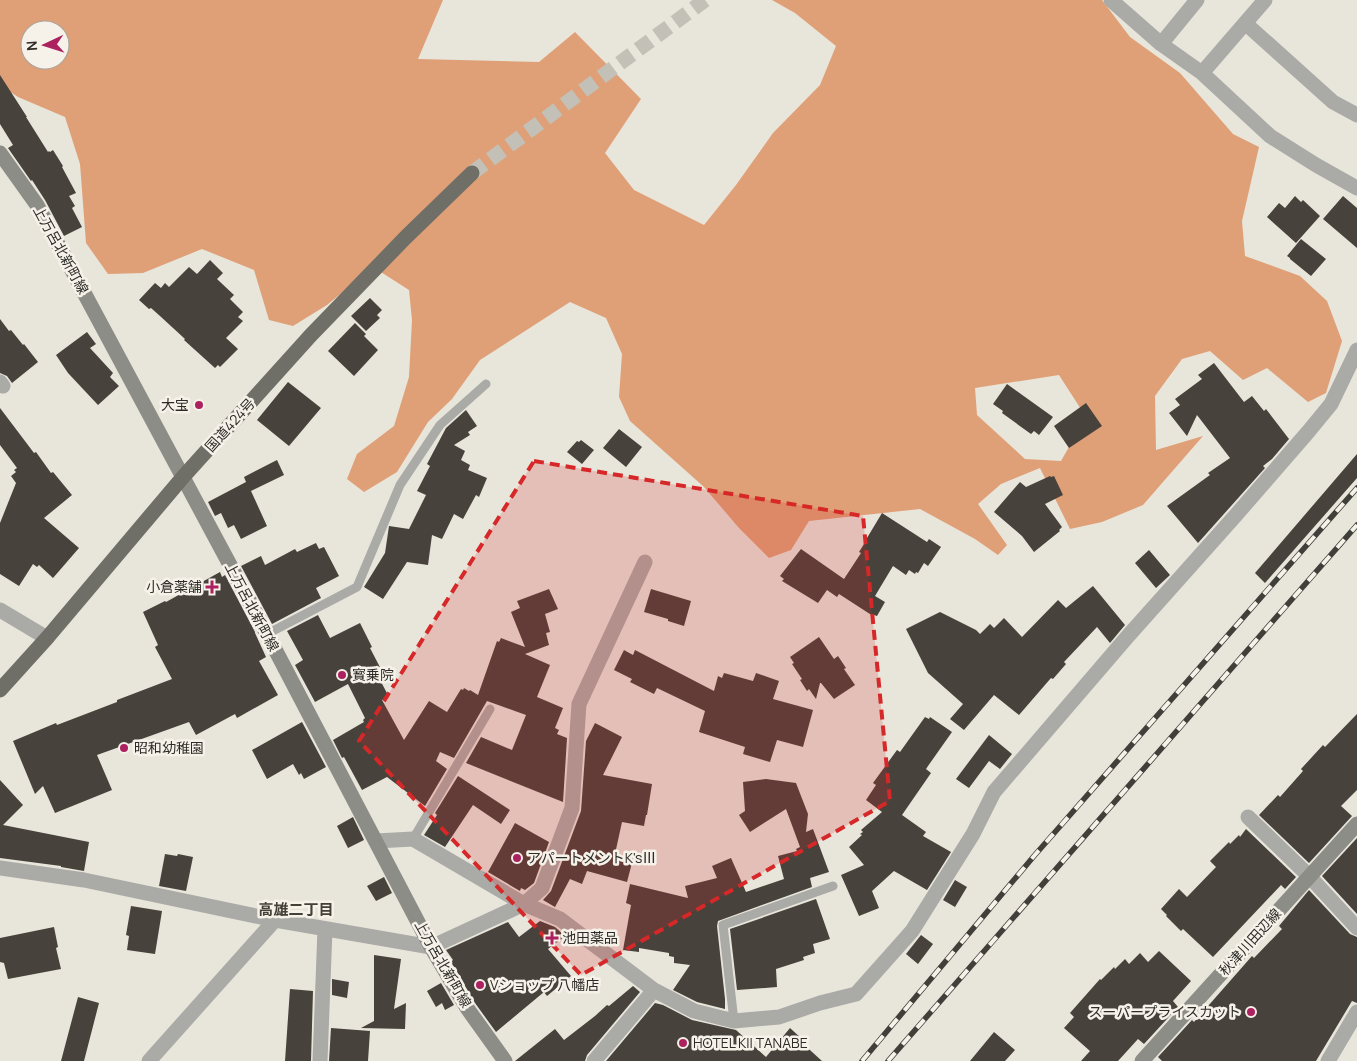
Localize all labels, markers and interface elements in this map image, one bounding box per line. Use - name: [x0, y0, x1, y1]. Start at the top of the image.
- north arrow: [20, 20, 70, 70]
- text: N: [22, 40, 41, 52]
- street label: 上万呂北新町線: [29, 202, 94, 297]
- street label: 国道424号: [200, 394, 259, 456]
- place label: 大宝: [161, 395, 189, 414]
- marker: 大宝: [193, 399, 205, 411]
- street label: 上万呂北新町線: [221, 559, 284, 654]
- place label: 小倉薬舗: [146, 577, 202, 596]
- marker: 小倉薬舗: [206, 581, 218, 593]
- place label: 寳乗院: [352, 665, 394, 684]
- marker: 寳乗院: [336, 669, 348, 681]
- place label: 昭和幼稚園: [134, 738, 204, 757]
- marker: 昭和幼稚園: [118, 742, 130, 754]
- place label: アパートメントK'sⅢ: [527, 848, 656, 867]
- marker: アパートメントK'sⅢ: [511, 852, 523, 864]
- district label: 高雄二丁目: [258, 899, 334, 920]
- street label: 秋津川田辺線: [1214, 904, 1285, 979]
- street label: 上万呂北新町線: [411, 917, 476, 1011]
- place label: 池田薬品: [562, 928, 618, 947]
- marker: 池田薬品: [546, 932, 558, 944]
- place label: Vショップ 八幡店: [490, 975, 599, 994]
- marker: Vショップ 八幡店: [474, 979, 486, 991]
- place label: スーパープライスカット: [1088, 1002, 1241, 1021]
- marker: スーパープライスカット: [1245, 1006, 1257, 1018]
- place label: HOTEL KII TANABE: [693, 1033, 808, 1052]
- marker: HOTEL KII TANABE: [677, 1037, 689, 1049]

